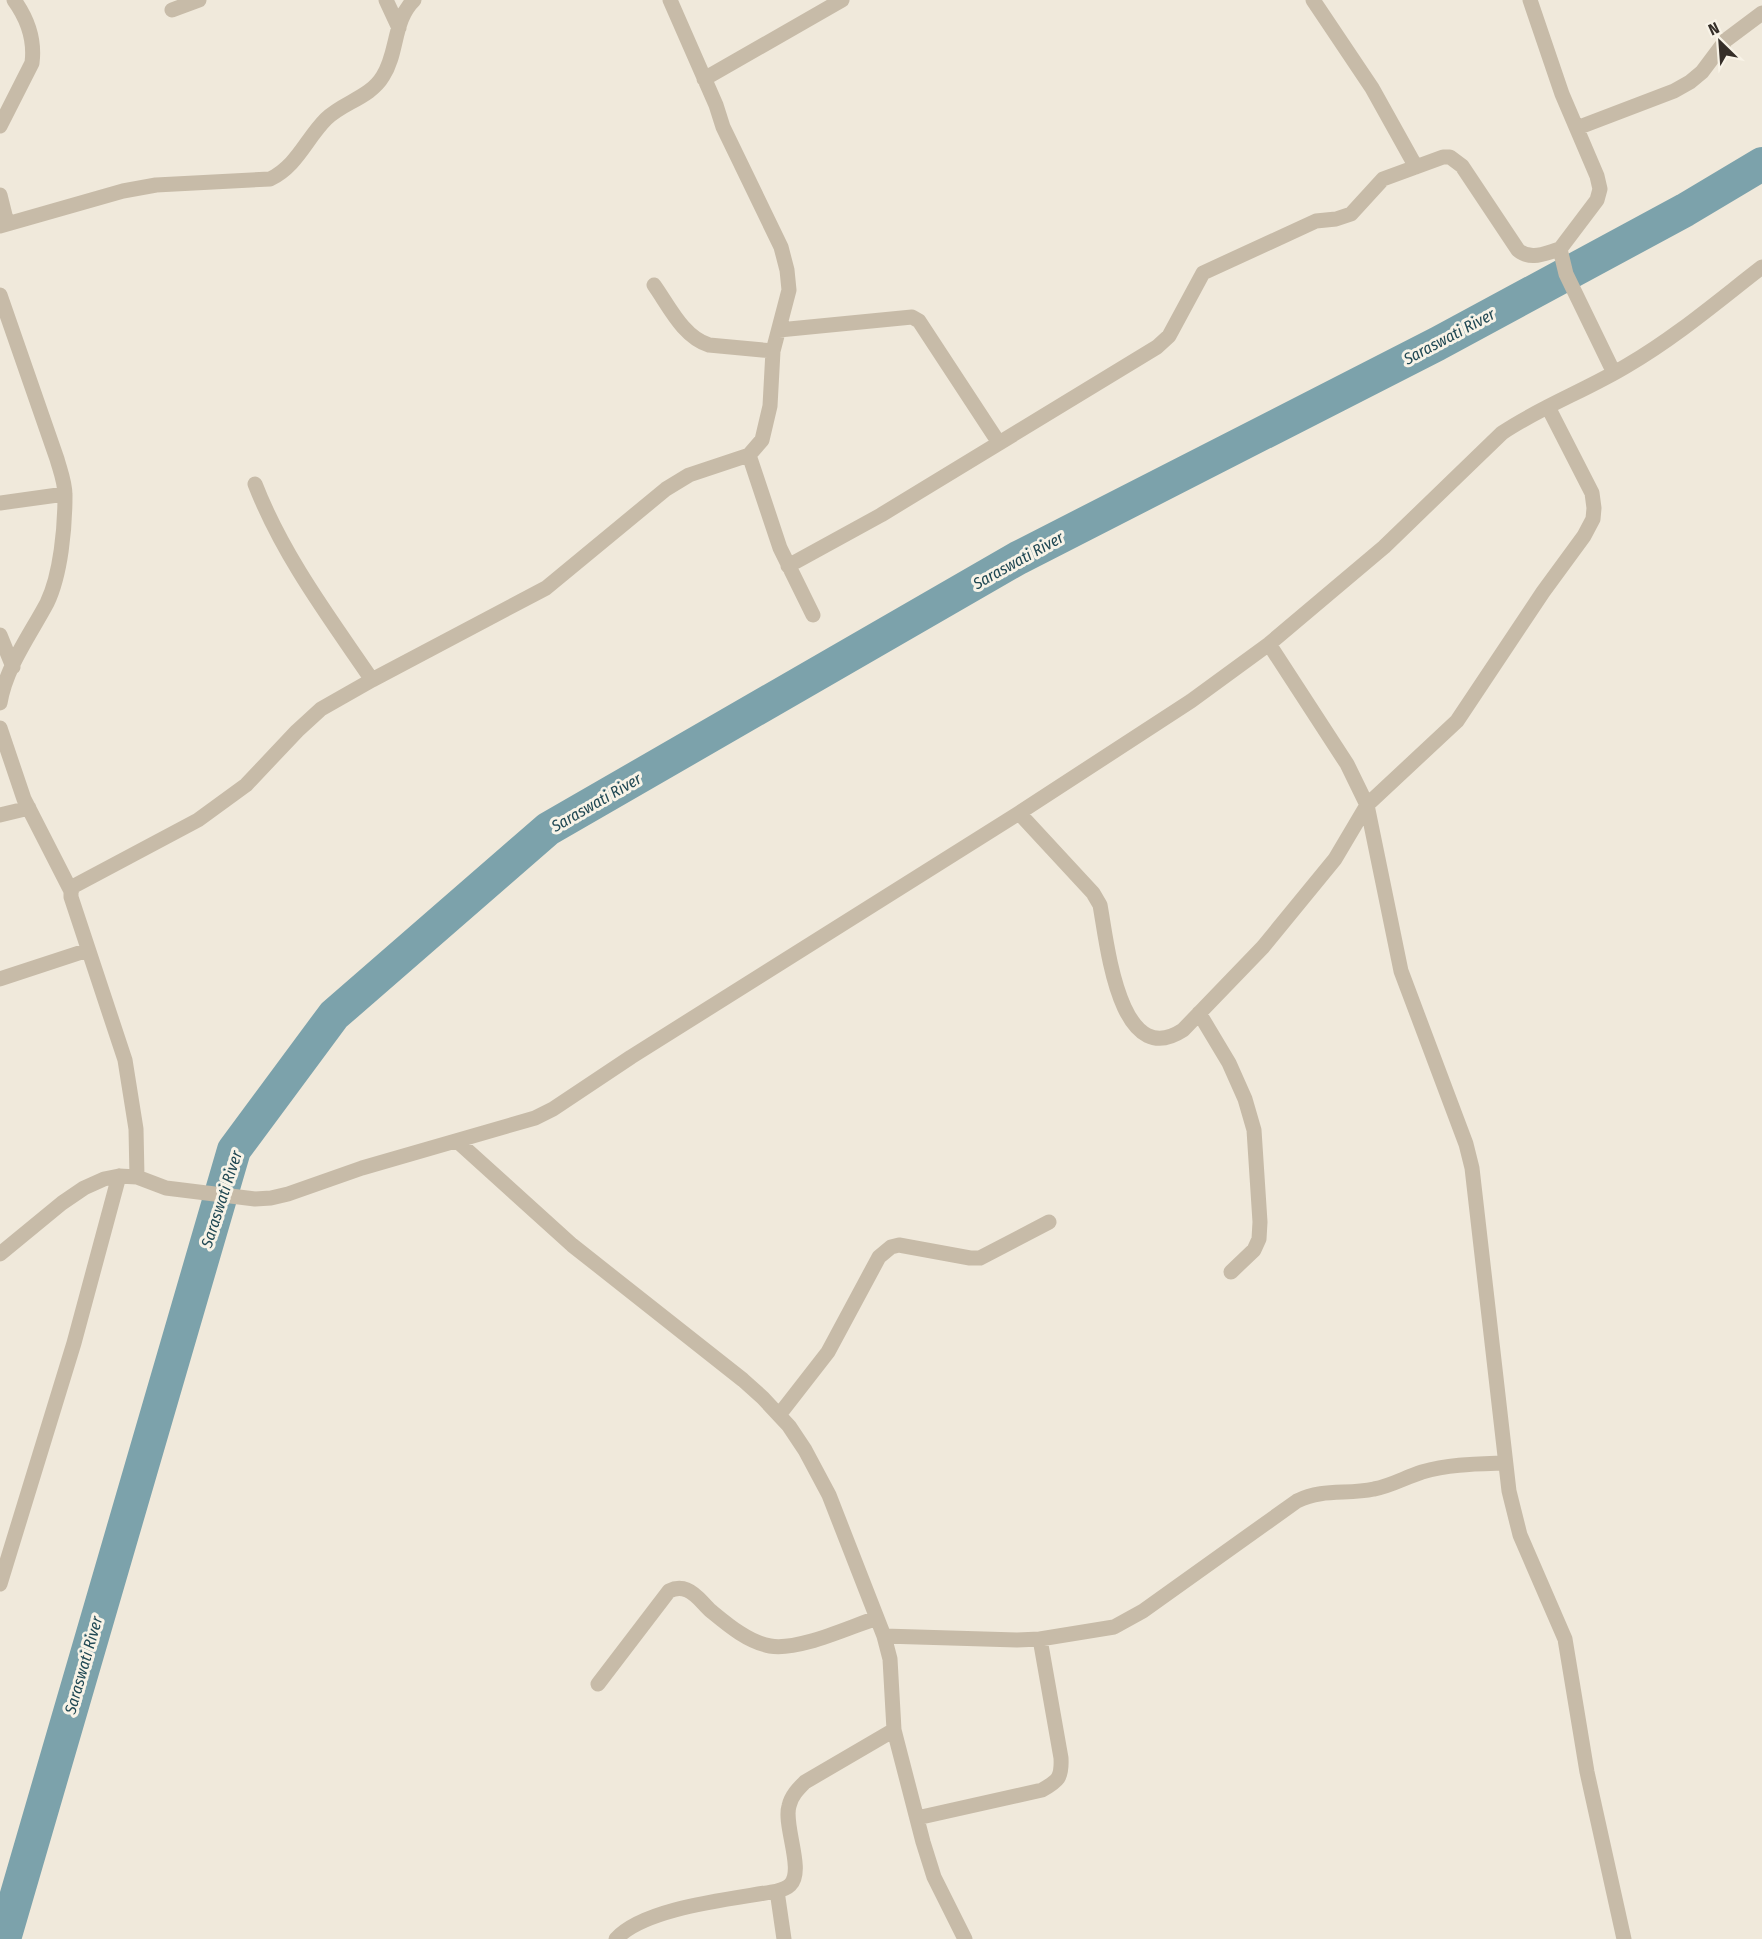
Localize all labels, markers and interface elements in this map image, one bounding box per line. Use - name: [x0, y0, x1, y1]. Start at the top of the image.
- north arrow: [1690, 12, 1750, 72]
- text: N: [1706, 18, 1722, 39]
- water label: Saraswati River: [1399, 304, 1499, 369]
- water label: Saraswati River: [969, 528, 1067, 594]
- water label: Saraswati River: [547, 769, 645, 836]
- water label: Saraswati River: [197, 1148, 246, 1251]
- water label: Saraswati River: [60, 1614, 107, 1717]

